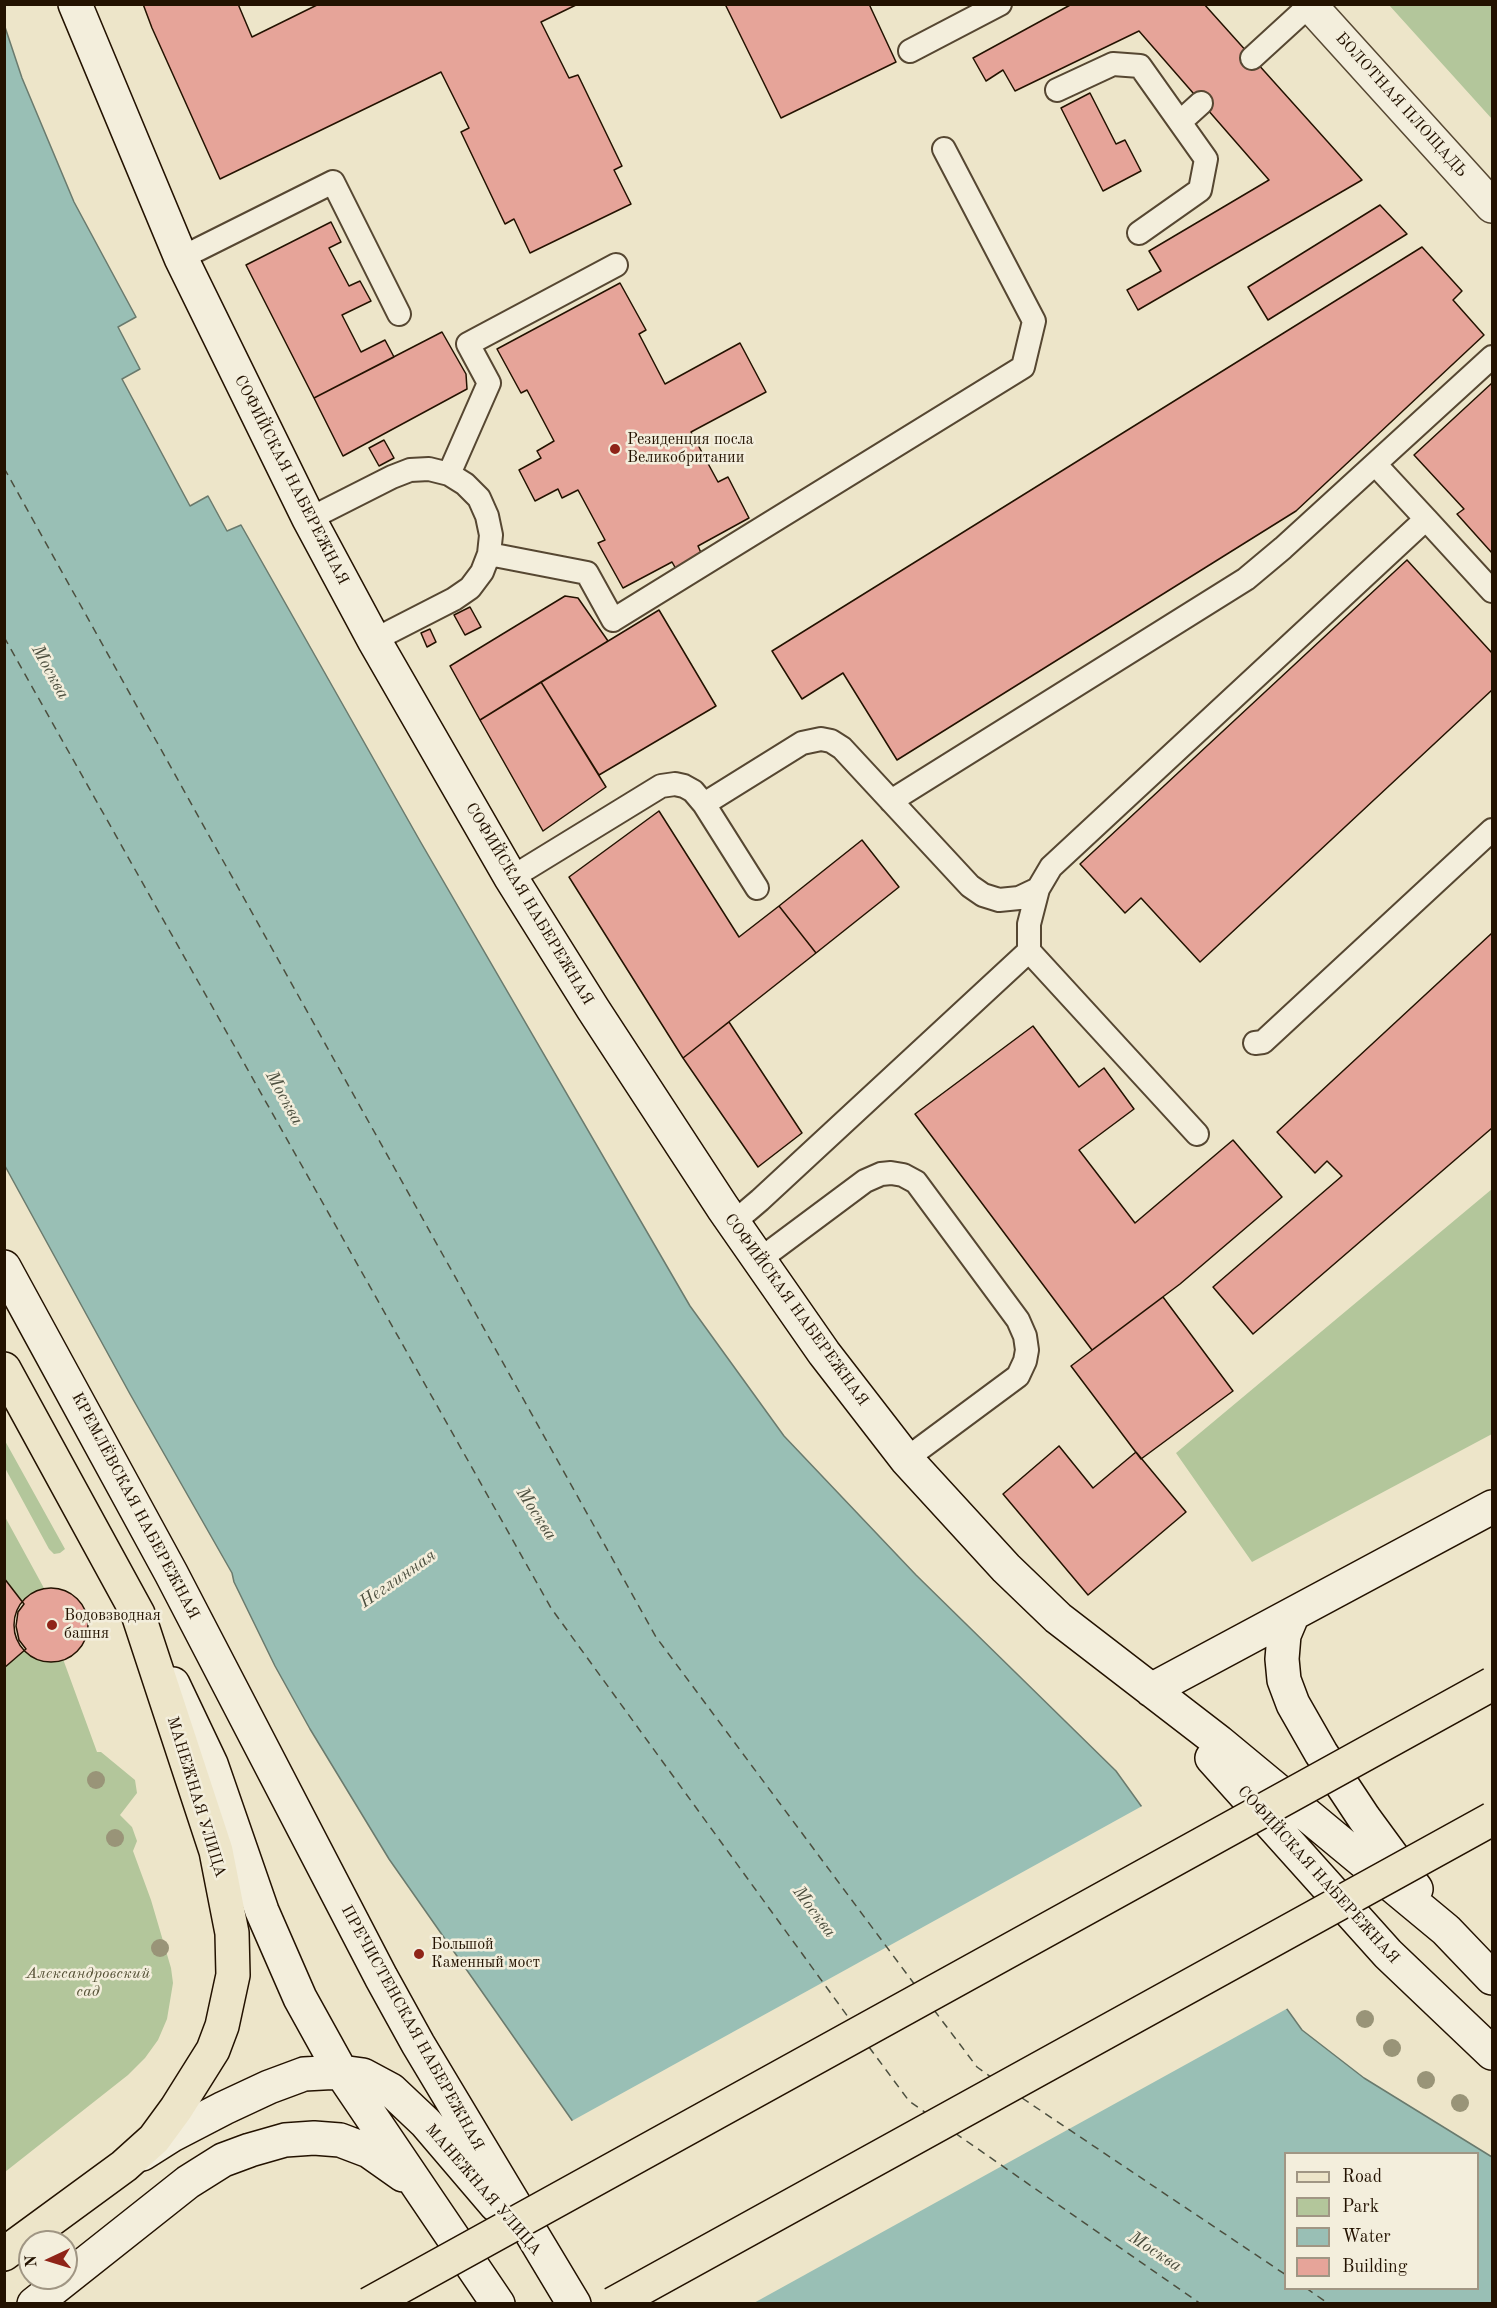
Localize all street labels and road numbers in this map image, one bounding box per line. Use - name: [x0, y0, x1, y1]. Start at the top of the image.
- street label: БОЛОТНАЯ ПЛОЩАДЬ: [1331, 29, 1471, 181]
- street label: СОФИЙСКАЯ НАБЕРЕЖНАЯ: [230, 372, 352, 588]
- street label: СОФИЙСКАЯ НАБЕРЕЖНАЯ: [461, 799, 597, 1009]
- street label: СОФИЙСКАЯ НАБЕРЕЖНАЯ: [720, 1210, 872, 1410]
- street label: КРЕМЛЁВСКАЯ НАБЕРЕЖНАЯ: [67, 1389, 203, 1623]
- street label: МАНЕЖНАЯ УЛИЦА: [162, 1714, 230, 1880]
- street label: СОФИЙСКАЯ НАБЕРЕЖНАЯ: [1233, 1782, 1403, 1968]
- street label: ПРЕЧИСТЕНСКАЯ НАБЕРЕЖНАЯ: [336, 1902, 488, 2154]
- street label: МАНЕЖНАЯ УЛИЦА: [421, 2121, 545, 2259]

